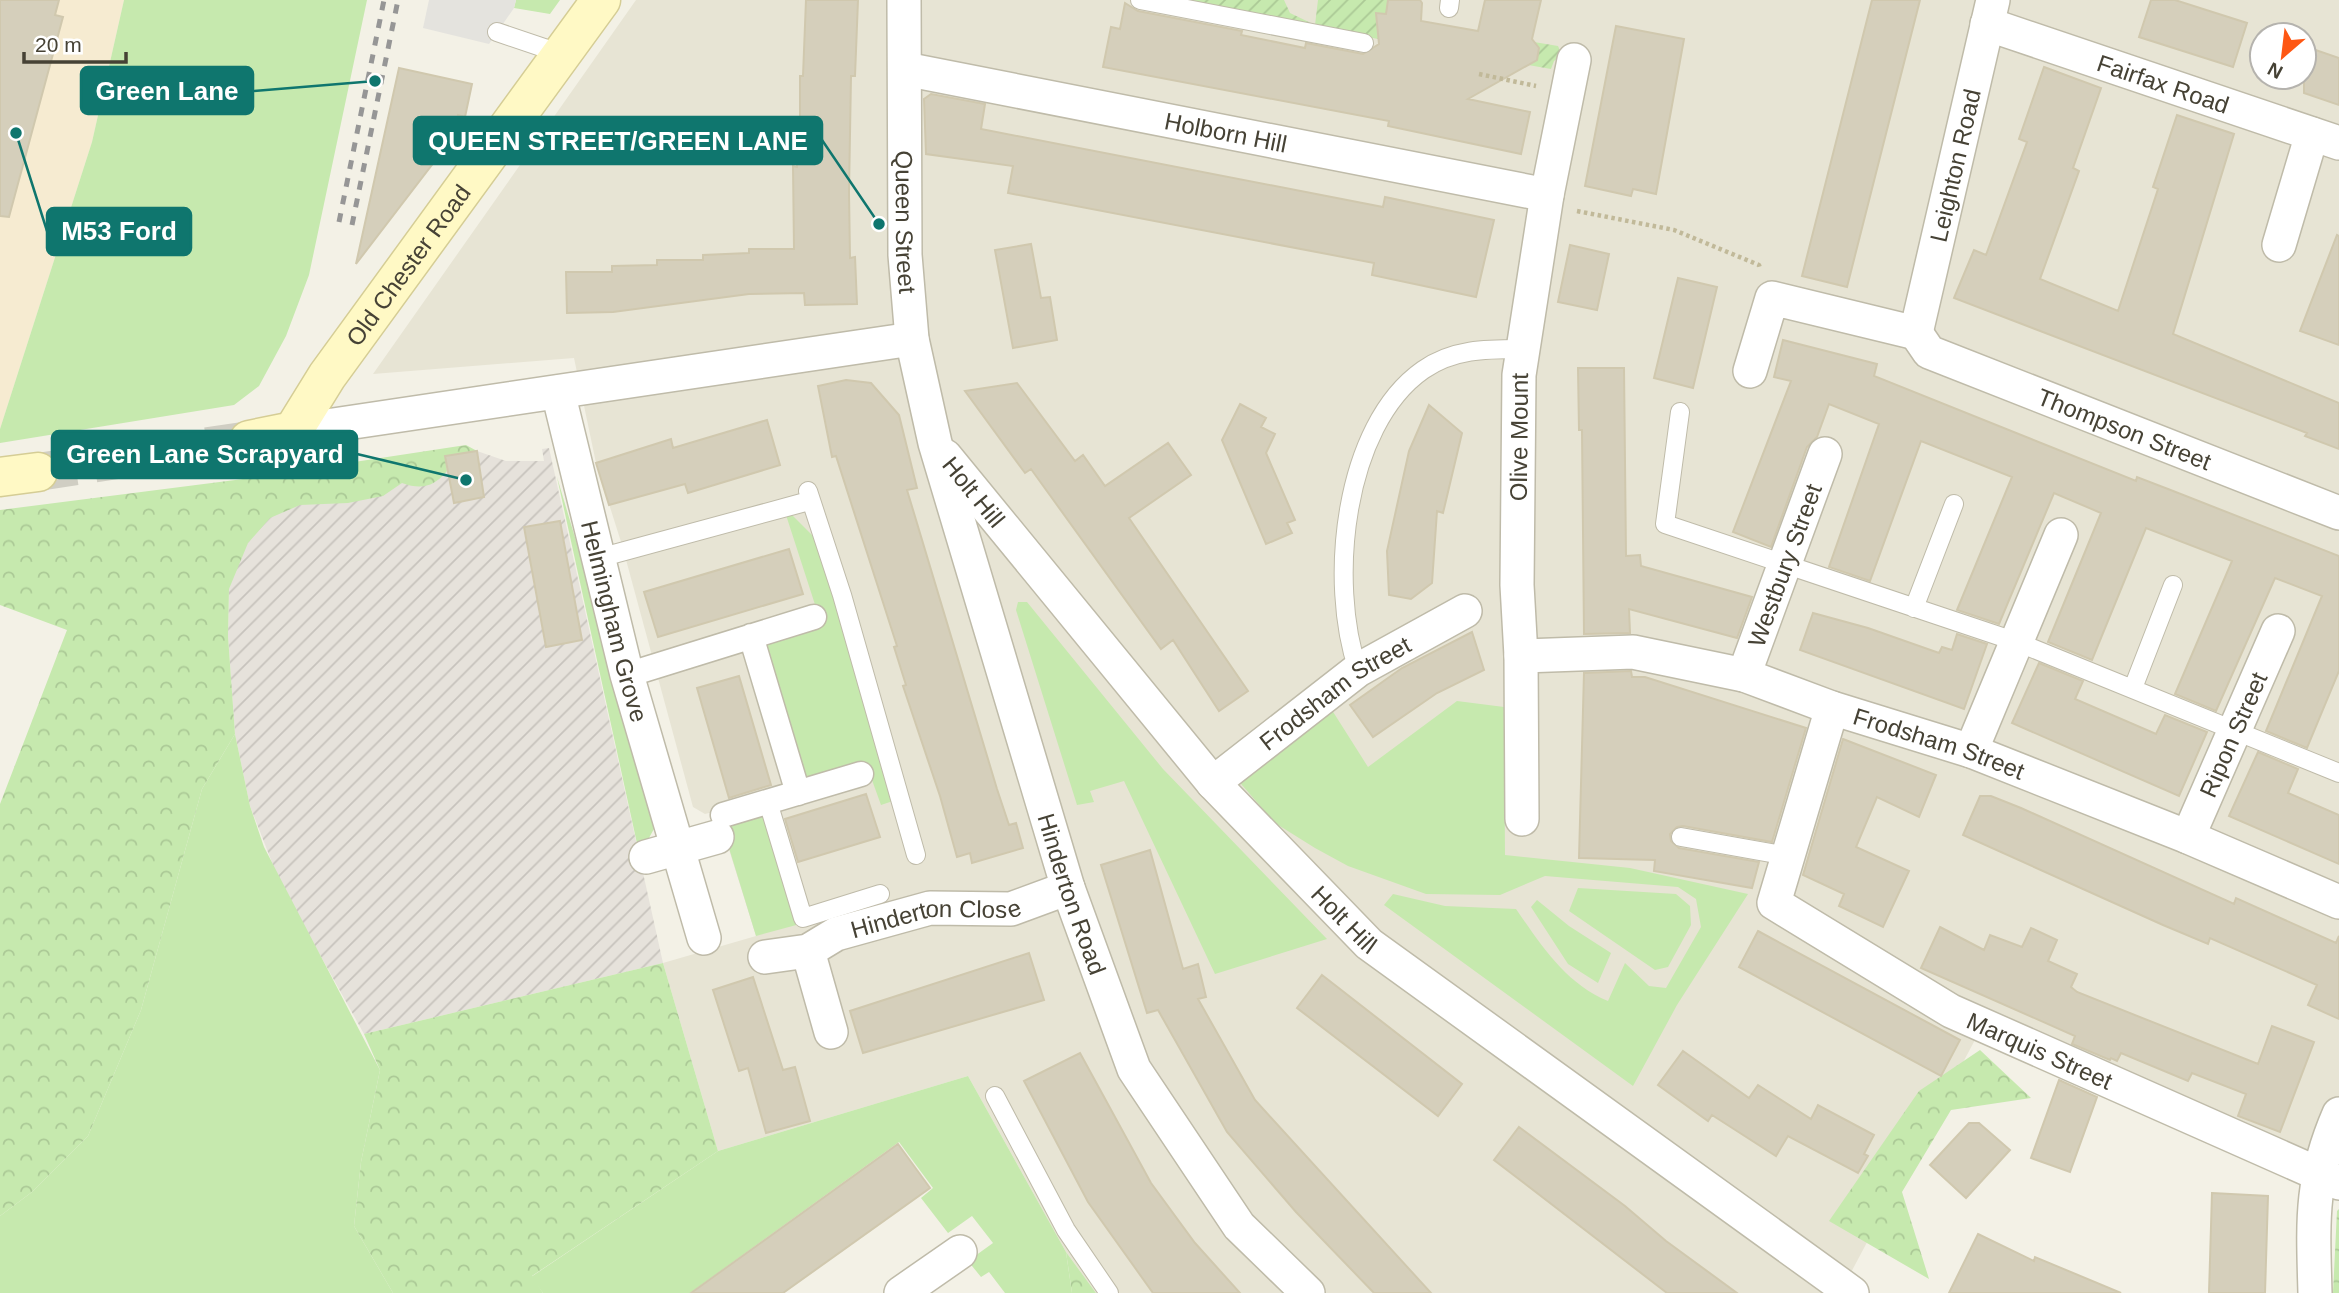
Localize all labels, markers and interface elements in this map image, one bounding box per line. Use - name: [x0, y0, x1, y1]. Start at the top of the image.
- scale bar: [24, 21, 126, 65]
- north arrow: [2248, 21, 2318, 91]
- text: 20 m: [35, 33, 82, 56]
- street label: Fairfax Road: [2094, 49, 2233, 118]
- text: N: [2264, 58, 2286, 83]
- callout: Green Lane: [81, 67, 253, 114]
- text: Green Lane: [95, 76, 239, 106]
- street label: Leighton Road: [1924, 86, 1986, 245]
- street label: Holborn Hill: [1162, 107, 1289, 157]
- callout: QUEEN STREET/GREEN LANE: [414, 117, 822, 164]
- text: QUEEN STREET/GREEN LANE: [428, 126, 808, 156]
- street label: Queen Street: [891, 151, 922, 295]
- street label: Old Chester Road: [340, 179, 475, 351]
- callout: M53 Ford: [47, 208, 191, 255]
- text: M53 Ford: [61, 216, 177, 246]
- street label: Olive Mount: [1504, 373, 1533, 501]
- street label: Thompson Street: [2034, 383, 2215, 475]
- callout: Green Lane Scrapyard: [52, 431, 357, 478]
- text: Green Lane Scrapyard: [66, 439, 344, 469]
- street label: Holt Hill: [937, 451, 1011, 532]
- street label: Westbury Street: [1742, 480, 1827, 650]
- street label: Helmingham Grove: [576, 518, 653, 725]
- street label: Frodsham Street: [1254, 630, 1415, 755]
- street label: Ripon Street: [2194, 667, 2272, 801]
- street label: Frodsham Street: [1850, 702, 2029, 784]
- street label: Hinderton Road: [1033, 810, 1112, 978]
- street label: Holt Hill: [1306, 880, 1382, 959]
- street label: Hinderton Close: [848, 893, 1024, 943]
- street label: Marquis Street: [1963, 1006, 2117, 1095]

